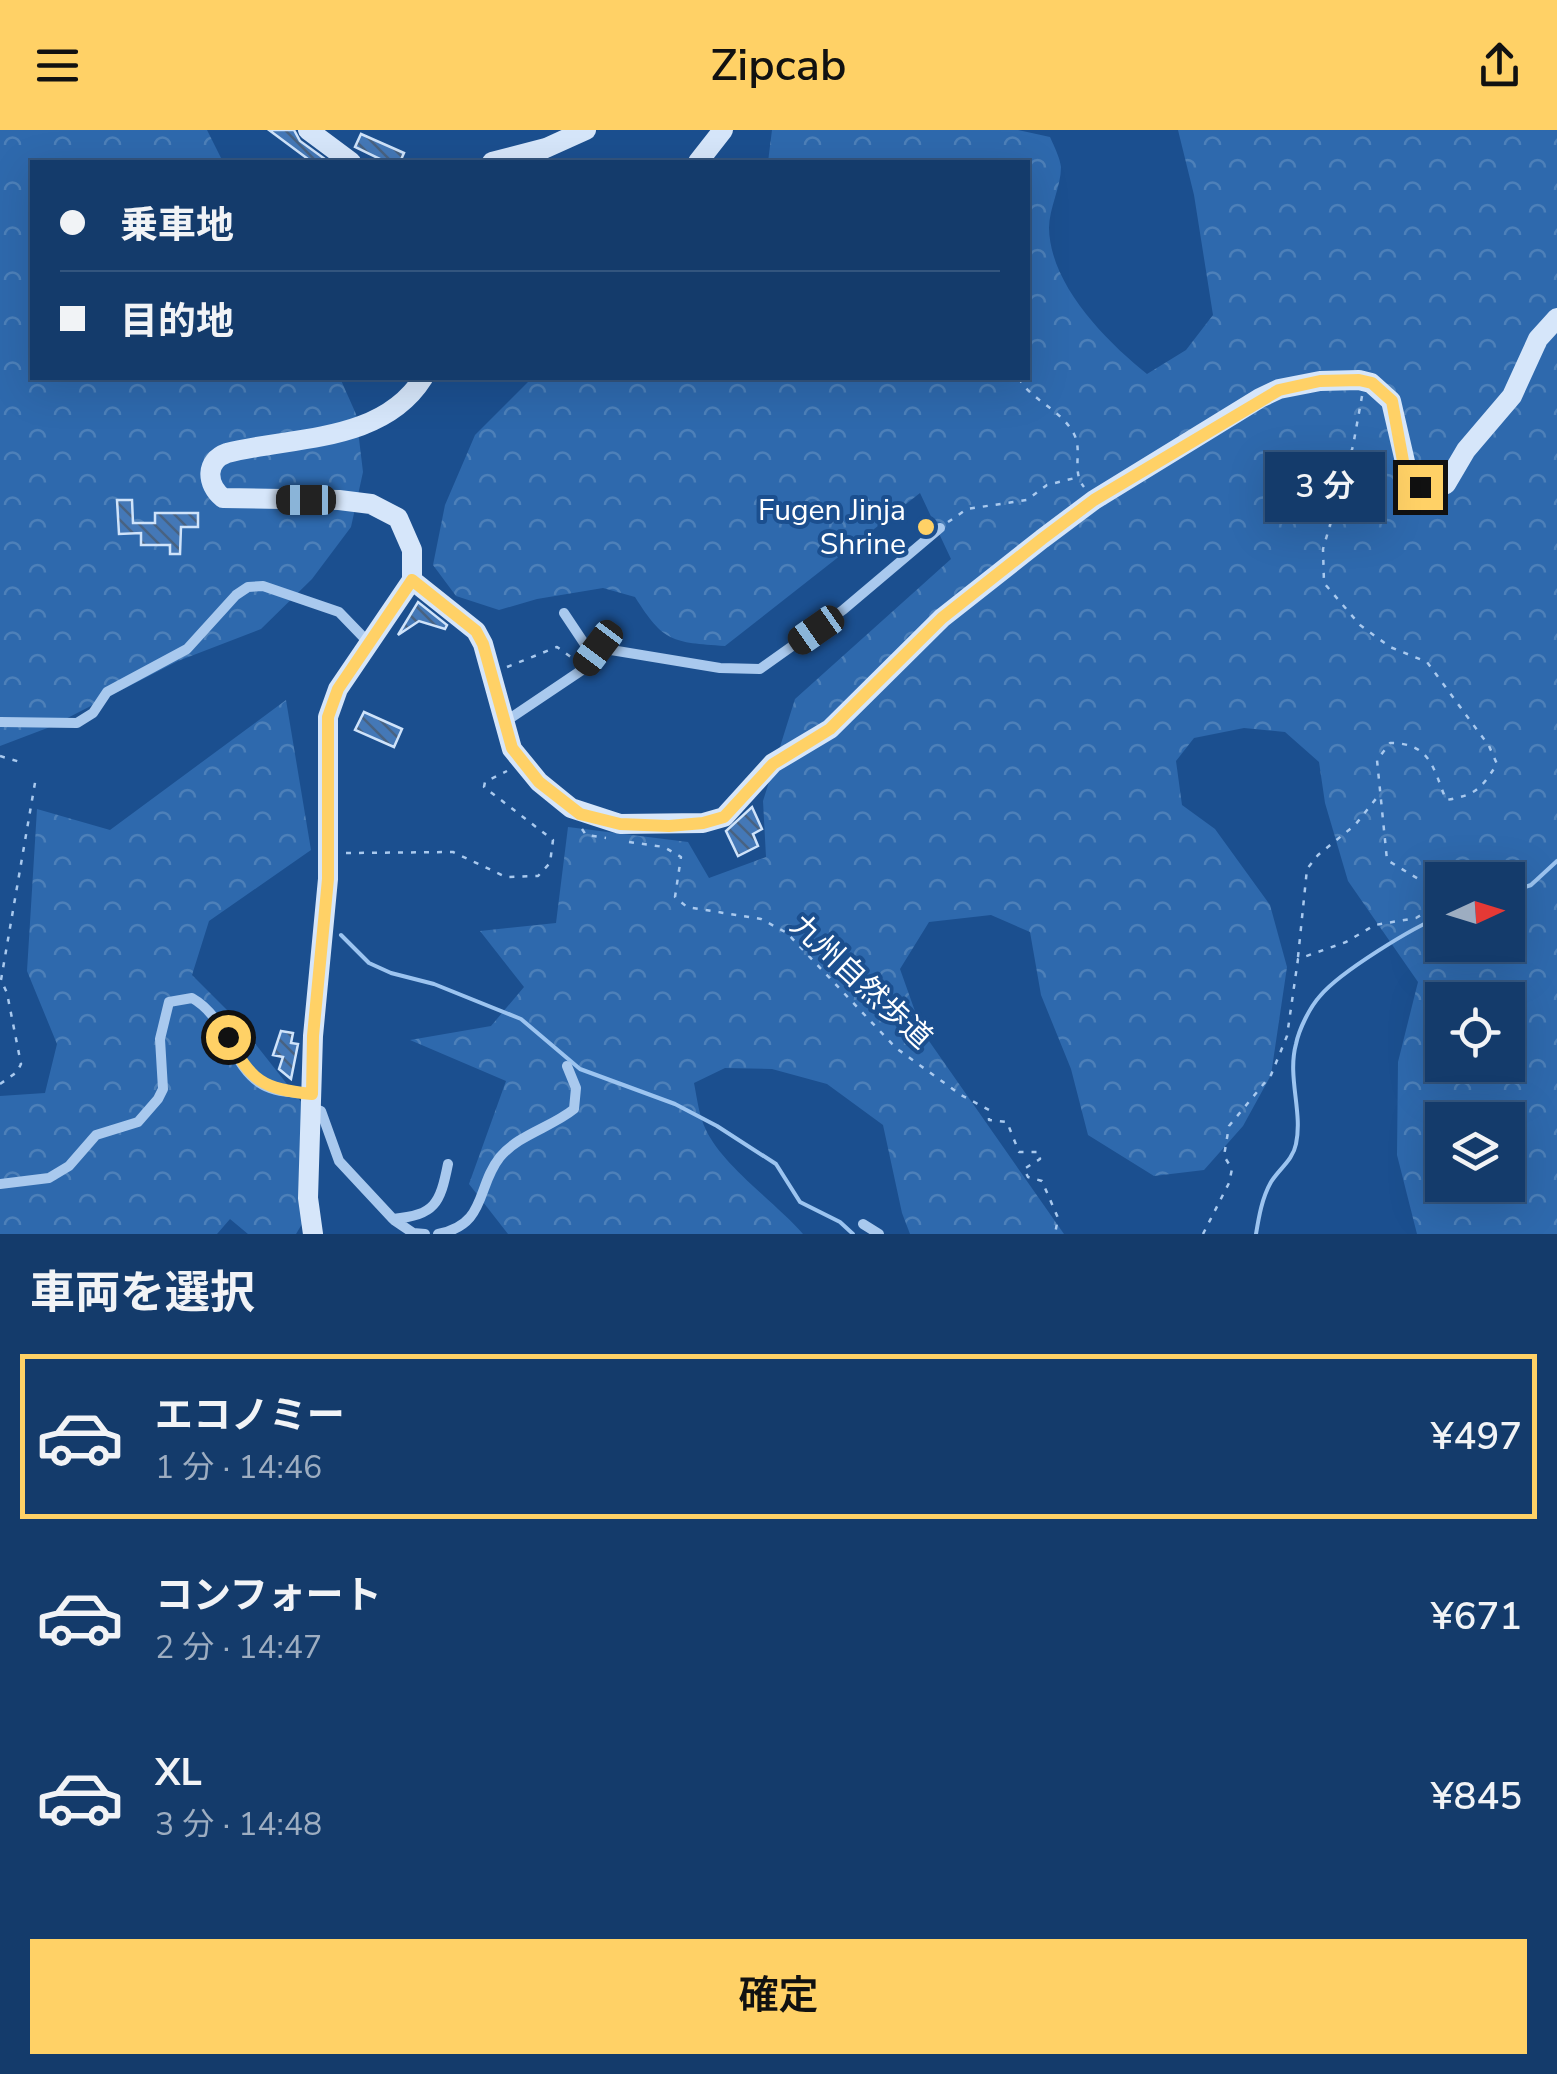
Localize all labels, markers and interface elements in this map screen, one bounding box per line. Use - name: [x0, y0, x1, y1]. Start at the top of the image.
- text: Zipcab: [711, 35, 846, 96]
- icon: menu: [30, 38, 85, 93]
- icon: share: [1472, 38, 1527, 93]
- text: 乗車地: [120, 200, 234, 251]
- text: 目的地: [120, 296, 234, 347]
- callout: 3 分: [1265, 452, 1385, 522]
- text: 3 分: [1295, 465, 1355, 508]
- route end: [1398, 465, 1443, 510]
- car: [276, 485, 336, 515]
- place label: Fugen Jinja Shrine: [758, 490, 906, 565]
- marker: Fugen Jinja Shrine: [915, 516, 937, 538]
- car: [783, 601, 849, 659]
- car: [568, 615, 628, 681]
- north arrow: [1425, 862, 1525, 962]
- map controls: [1425, 862, 1525, 1202]
- street label: 九州自然歩道: [781, 906, 941, 1058]
- button: locate: [1425, 982, 1525, 1082]
- route start: [206, 1015, 251, 1060]
- button: layers: [1425, 1102, 1525, 1202]
- text: 車両を選択: [30, 1263, 255, 1324]
- text: エコノミー: [155, 1390, 345, 1441]
- icon: car: [35, 1392, 125, 1482]
- text: ¥497: [1431, 1411, 1522, 1462]
- text: 1 分 · 14:46: [155, 1446, 322, 1489]
- text: コンフォート: [155, 1570, 382, 1621]
- icon: car: [35, 1572, 125, 1662]
- text: ¥671: [1431, 1591, 1522, 1642]
- text: 2 分 · 14:47: [155, 1626, 322, 1669]
- text: XL: [155, 1747, 202, 1798]
- icon: car: [35, 1752, 125, 1842]
- text: ¥845: [1431, 1771, 1522, 1822]
- text: 3 分 · 14:48: [155, 1803, 322, 1846]
- button: 確定: [30, 1939, 1527, 2054]

